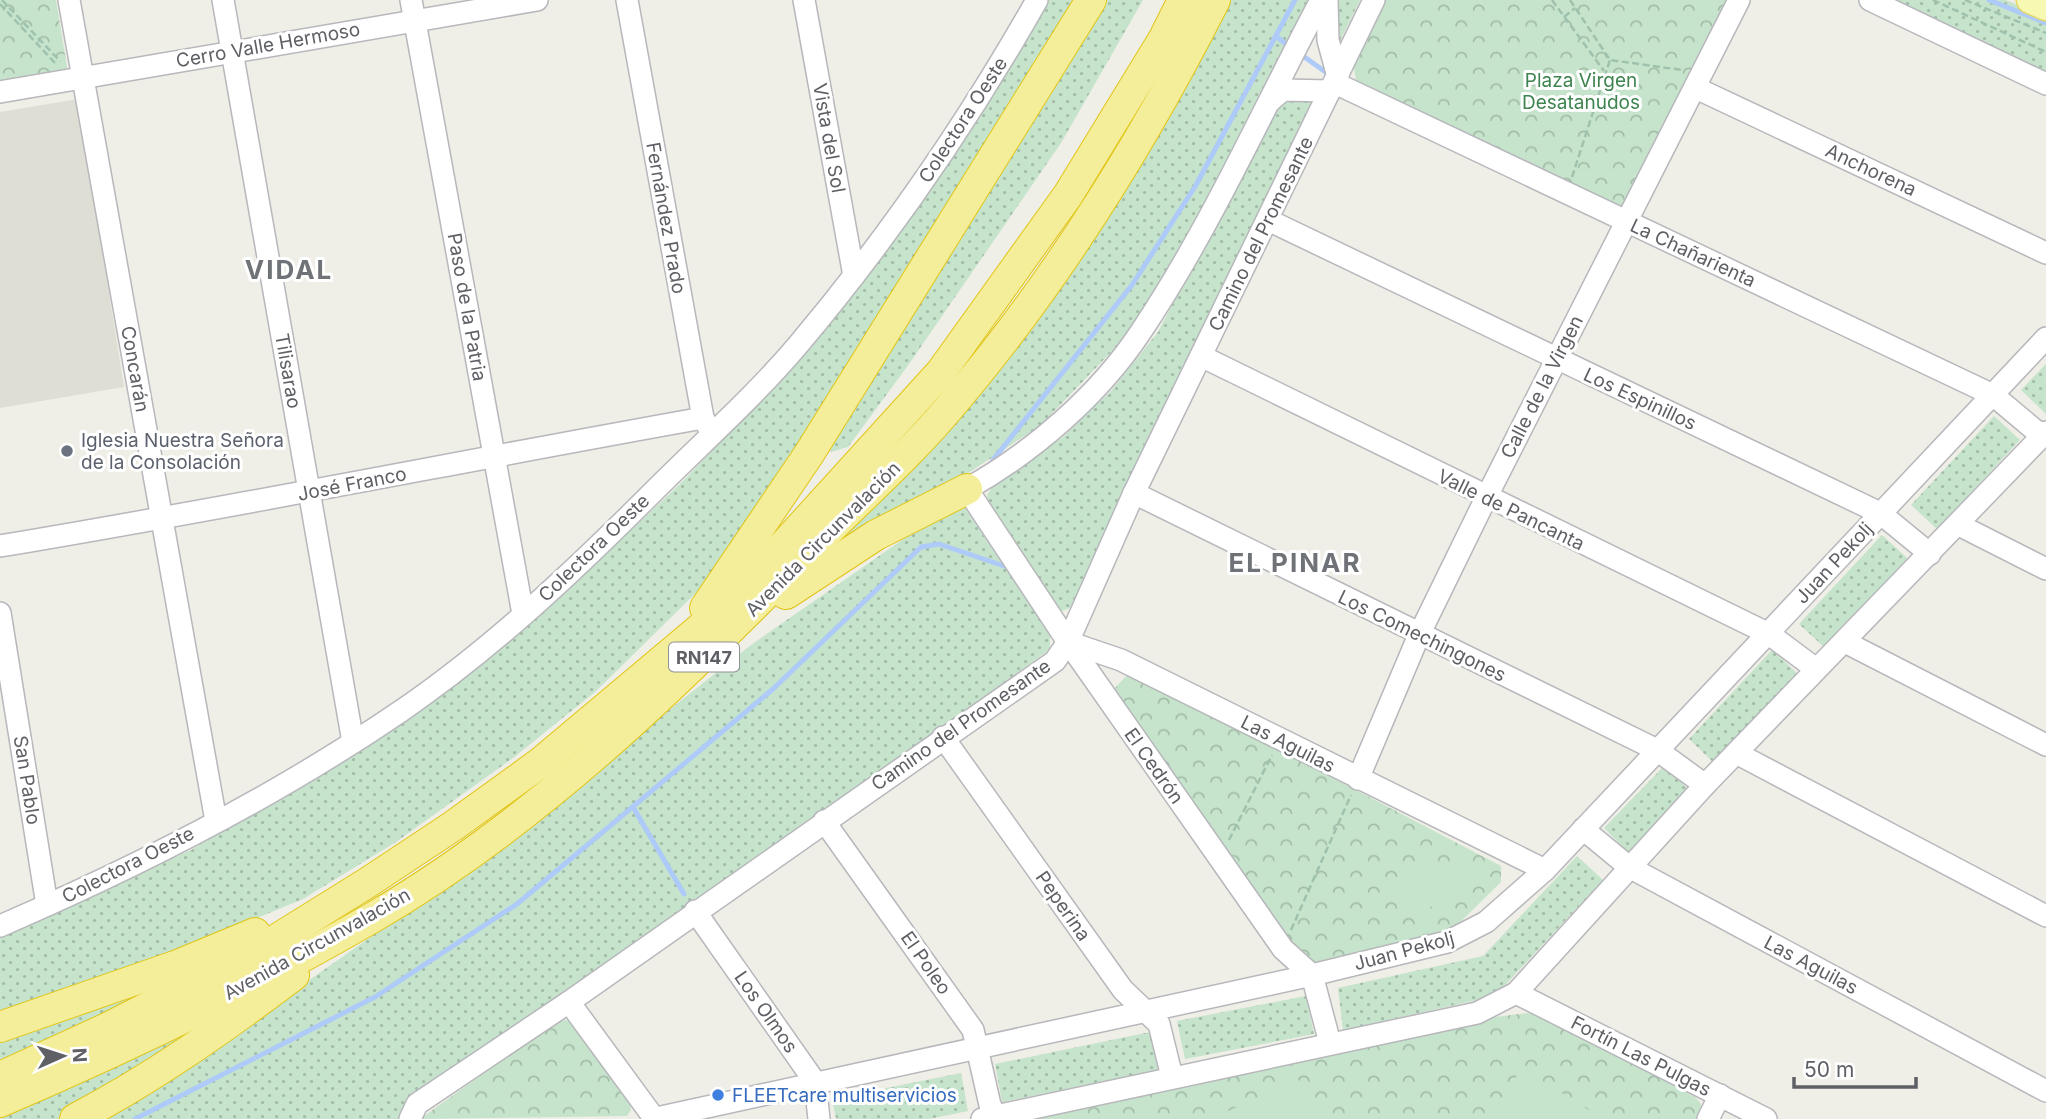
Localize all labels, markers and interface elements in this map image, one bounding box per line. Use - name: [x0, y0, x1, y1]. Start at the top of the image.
- street label: Cerro Valle Hermoso: [174, 17, 362, 73]
- street label: Colectora Oeste: [914, 53, 1012, 187]
- park label: Plaza Virgen Desatanudos: [1522, 69, 1640, 114]
- street label: Vista del Sol: [808, 81, 850, 195]
- street label: Camino del Promesante: [1204, 133, 1318, 335]
- street label: Anchorena: [1822, 139, 1920, 201]
- street label: Fernández Prado: [641, 140, 691, 296]
- street label: La Chañarienta: [1627, 214, 1759, 292]
- street label: Paso de la Patria: [443, 231, 491, 383]
- district label: VIDAL: [245, 254, 333, 285]
- street label: Calle de la Virgen: [1496, 312, 1588, 462]
- street label: Concarán: [116, 324, 154, 414]
- street label: Tilisarao: [270, 332, 306, 410]
- street label: Los Espinillos: [1580, 363, 1700, 435]
- place label: Iglesia Nuestra Señora de la Consolación: [81, 429, 284, 474]
- marker: Iglesia Nuestra Señora de la Consolación: [59, 443, 75, 459]
- street label: Avenida Circunvalación: [741, 457, 905, 621]
- street label: José Franco: [295, 462, 409, 506]
- street label: Valle de Pancanta: [1434, 464, 1588, 556]
- street label: Colectora Oeste: [534, 489, 654, 607]
- street label: Juan Pekolj: [1790, 517, 1878, 609]
- district label: EL PINAR: [1228, 547, 1362, 578]
- street label: Los Comechingones: [1334, 585, 1510, 687]
- road number: RN147: [669, 642, 739, 672]
- street label: Camino del Promesante: [867, 654, 1055, 796]
- street label: Las Aguilas: [1237, 710, 1339, 778]
- street label: El Cedrón: [1120, 724, 1188, 808]
- street label: San Pablo: [9, 734, 45, 826]
- street label: Colectora Oeste: [58, 822, 198, 908]
- street label: Peperina: [1031, 867, 1095, 945]
- street label: Avenida Circunvalación: [220, 883, 414, 1005]
- street label: El Poleo: [896, 927, 956, 999]
- street label: Juan Pekolj: [1351, 927, 1457, 975]
- street label: Las Aguilas: [1760, 931, 1862, 999]
- street label: Los Olmos: [729, 967, 803, 1057]
- street label: Fortín Las Pulgas: [1567, 1011, 1715, 1101]
- north arrow: [28, 1021, 98, 1091]
- scale bar: [1794, 1046, 1916, 1090]
- text: N: [68, 1047, 91, 1063]
- text: 50 m: [1804, 1057, 1854, 1082]
- place label: FLEETcare multiservicios: [732, 1084, 957, 1107]
- marker: FLEETcare multiservicios: [710, 1087, 726, 1103]

